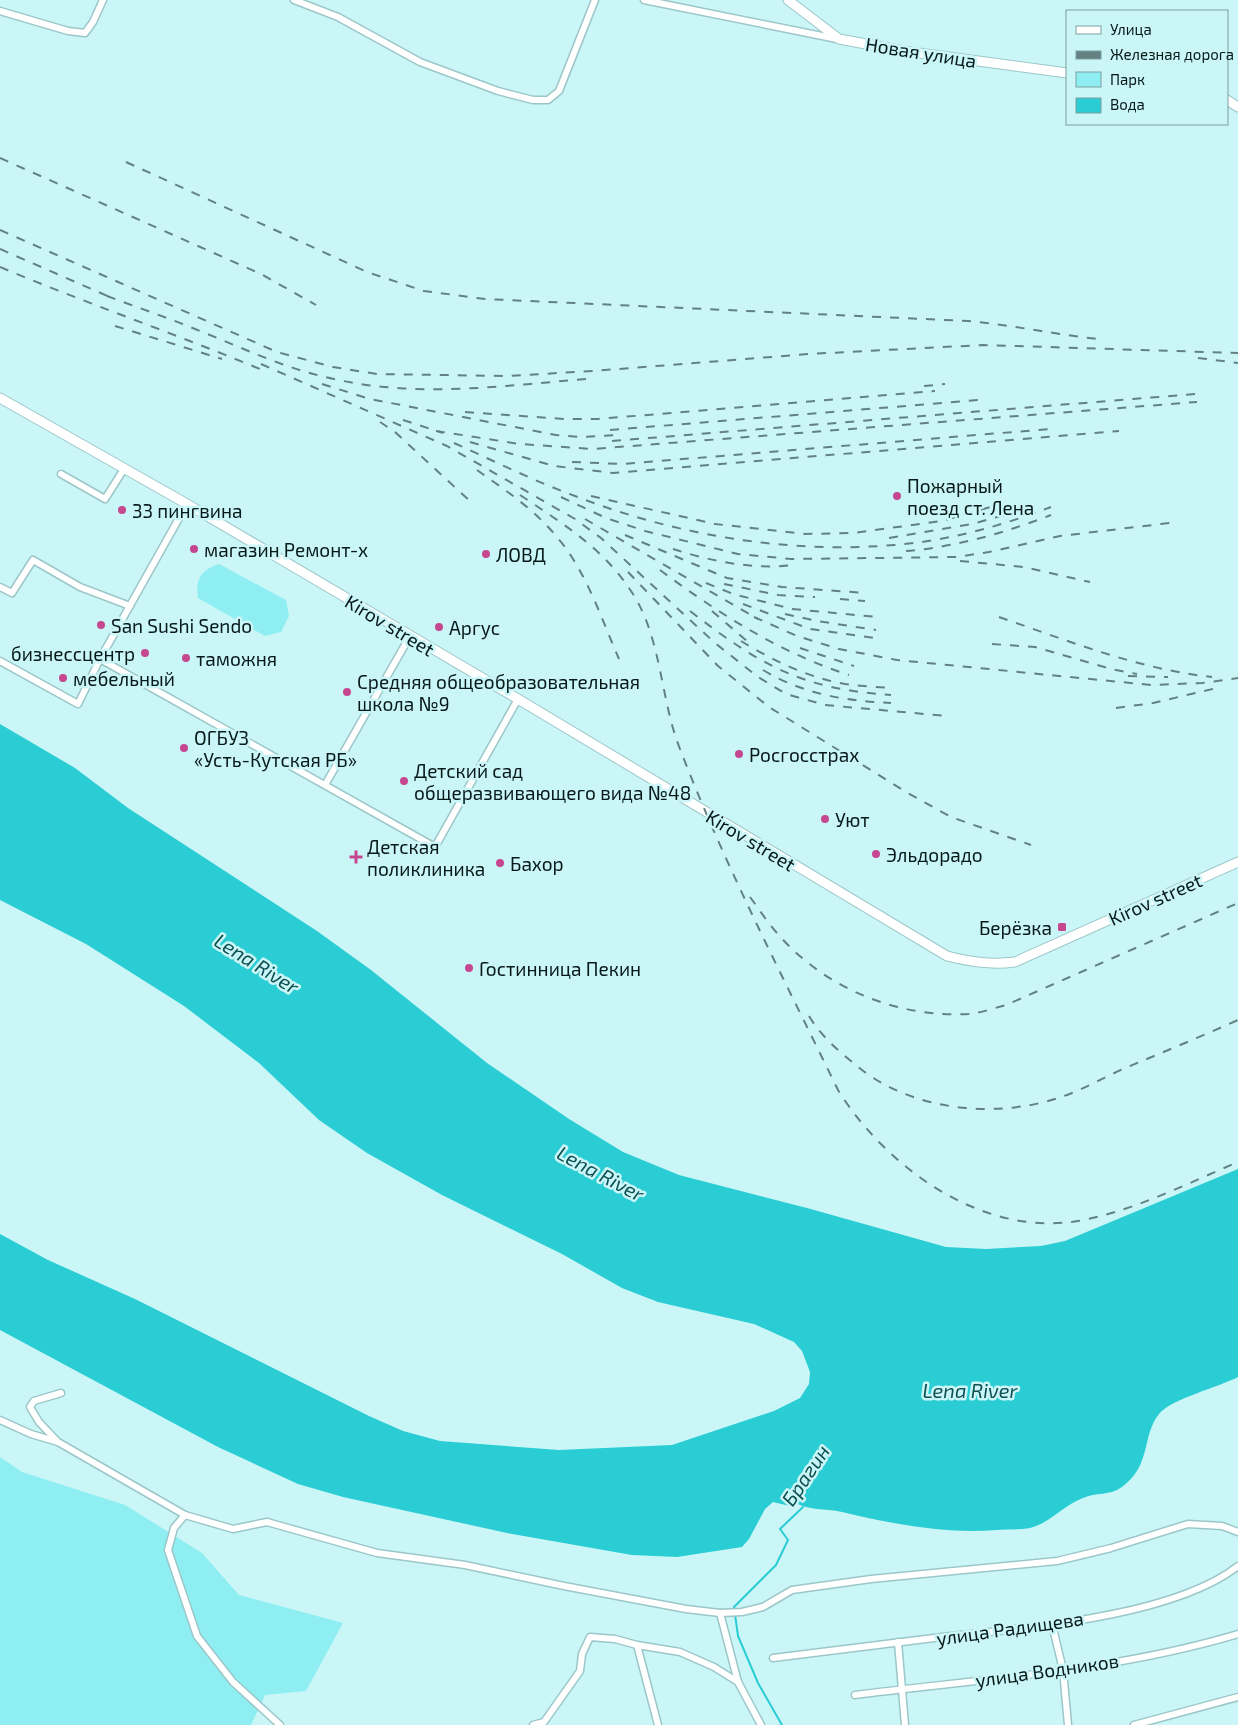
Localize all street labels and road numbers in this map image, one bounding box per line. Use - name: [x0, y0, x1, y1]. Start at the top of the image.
- street label: Новая улица: [864, 32, 978, 73]
- street label: Kirov street: [341, 589, 439, 661]
- street label: Kirov street: [702, 804, 800, 876]
- street label: Kirov street: [1105, 868, 1205, 930]
- street label: улица Радищева: [935, 1606, 1085, 1651]
- street label: улица Водников: [974, 1649, 1120, 1692]

